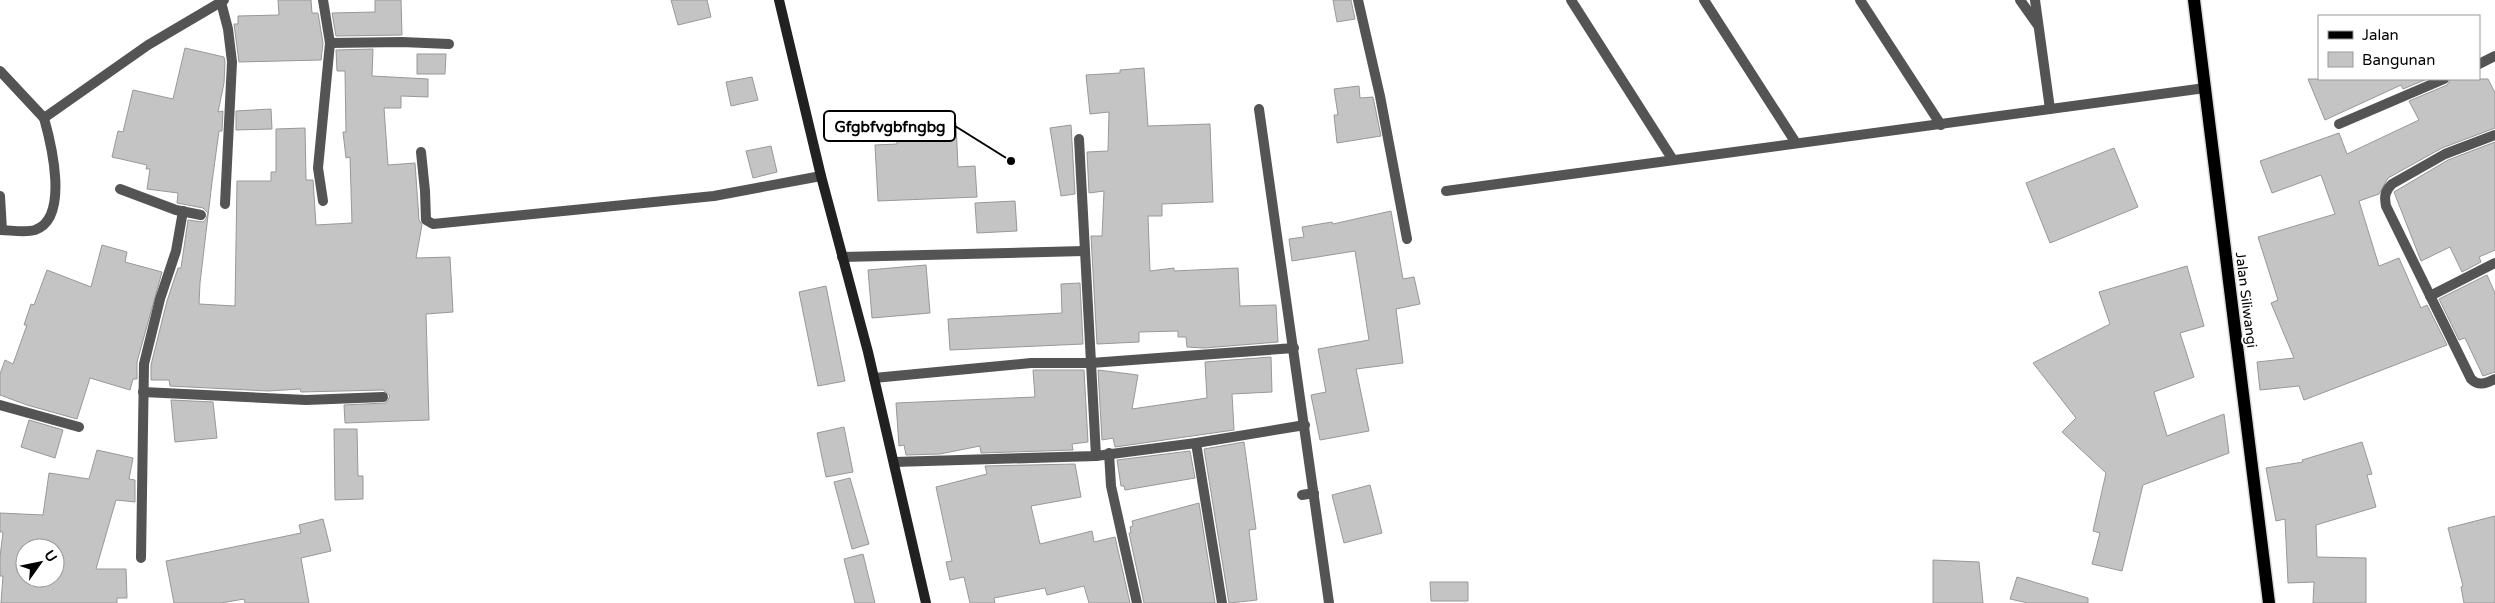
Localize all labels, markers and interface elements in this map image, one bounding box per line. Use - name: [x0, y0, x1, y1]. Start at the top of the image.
- legend: [2318, 15, 2480, 80]
- text: Jalan: [2362, 26, 2399, 44]
- text: Bangunan: [2362, 51, 2435, 69]
- callout: Gfgbfvgbfngbg: [824, 111, 955, 141]
- text: Gfgbfvgbfngbg: [834, 118, 946, 137]
- street label: Jalan Siliwangi: [2232, 251, 2260, 349]
- north arrow: [15, 538, 65, 588]
- text: U: [40, 547, 61, 565]

